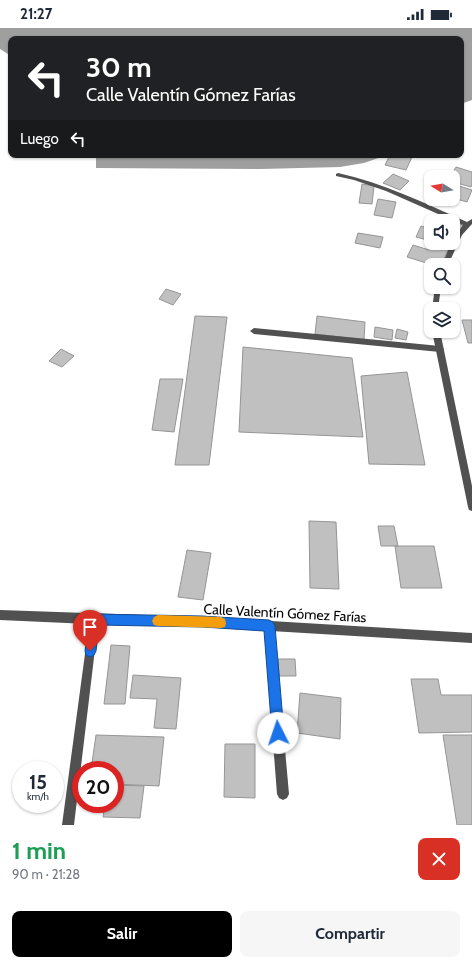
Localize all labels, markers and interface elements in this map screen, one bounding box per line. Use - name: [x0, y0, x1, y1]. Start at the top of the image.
- text: 21:27: [20, 5, 52, 23]
- text: 30 m: [86, 50, 152, 84]
- icon: left: [20, 52, 72, 104]
- text: Calle Valentín Gómez Farías: [86, 84, 296, 106]
- icon: left: [67, 128, 89, 150]
- text: Luego: [20, 130, 59, 148]
- north arrow: [424, 170, 460, 206]
- map controls: [424, 170, 460, 338]
- button: sound: [424, 214, 460, 250]
- button: search: [424, 258, 460, 294]
- button: layers: [424, 302, 460, 338]
- street label: Calle Valentín Gómez Farías: [203, 600, 367, 626]
- pin: [73, 610, 107, 651]
- icon: arrive: [79, 616, 101, 638]
- position arrow: [257, 712, 299, 754]
- speed limit sign: 20: [72, 761, 124, 813]
- text: 15: [29, 770, 47, 794]
- text: km/h: [27, 790, 49, 803]
- text: 1 min: [12, 836, 66, 865]
- button: close: [418, 838, 460, 880]
- text: 90 m · 21:28: [12, 866, 80, 882]
- button: Salir: [12, 911, 232, 957]
- button: Compartir: [240, 911, 460, 957]

